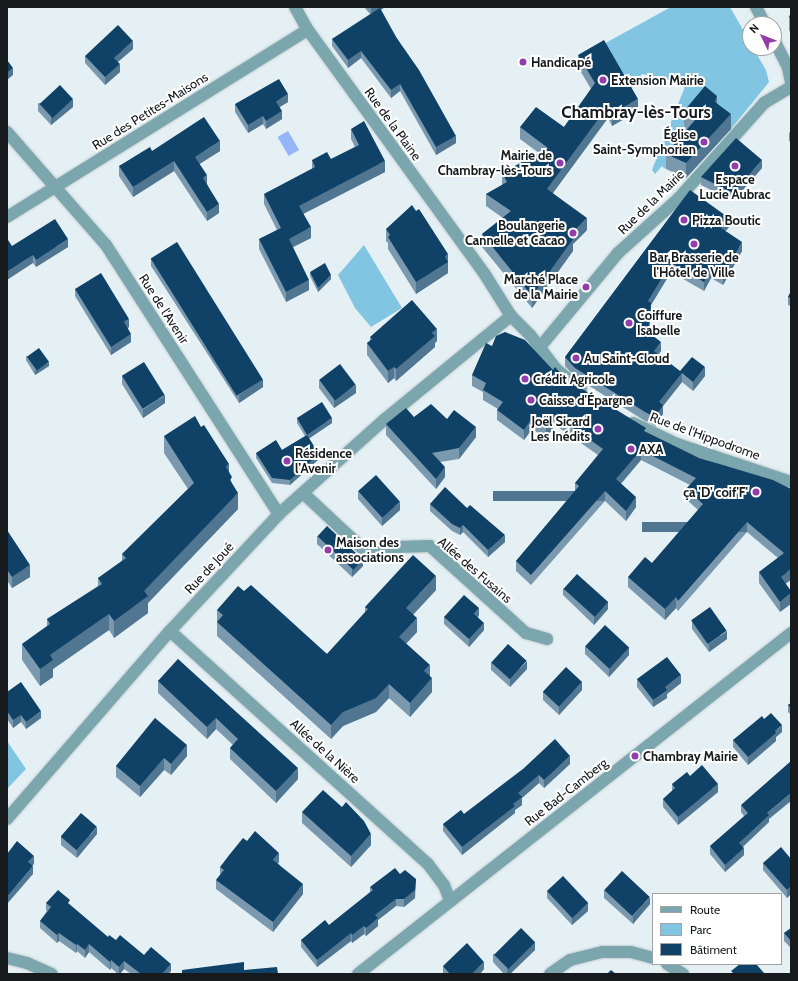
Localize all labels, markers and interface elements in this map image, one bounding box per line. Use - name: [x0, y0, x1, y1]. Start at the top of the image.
- north arrow: [742, 16, 782, 56]
- text: N: [746, 21, 762, 36]
- place label: Handicapé: [531, 54, 591, 70]
- marker: Handicapé: [518, 57, 528, 67]
- street label: Rue des Petites-Maisons: [89, 69, 211, 153]
- place label: Extension Mairie: [611, 72, 704, 88]
- marker: Extension Mairie: [598, 75, 608, 85]
- street label: Rue de la Plaine: [361, 84, 425, 164]
- district label: Chambray-lès-Tours: [561, 103, 711, 123]
- place label: Église Saint-Symphorien: [593, 127, 696, 158]
- marker: Église Saint-Symphorien: [699, 137, 709, 147]
- place label: Mairie de Chambray-lès-Tours: [438, 148, 552, 179]
- marker: Mairie de Chambray-lès-Tours: [555, 158, 565, 168]
- marker: Espace Lucie Aubrac: [730, 161, 740, 171]
- street label: Rue de la Mairie: [615, 166, 687, 238]
- place label: Espace Lucie Aubrac: [699, 172, 771, 203]
- place label: Pizza Boutic: [692, 212, 761, 228]
- marker: Pizza Boutic: [679, 215, 689, 225]
- place label: Boulangerie Cannelle et Cacao: [465, 218, 565, 249]
- marker: Boulangerie Cannelle et Cacao: [568, 228, 578, 238]
- marker: Bar Brasserie de l'Hôtel de Ville: [689, 239, 699, 249]
- place label: Bar Brasserie de l'Hôtel de Ville: [649, 250, 739, 281]
- street label: Rue de l'Avenir: [136, 271, 192, 347]
- place label: Marché Place de la Mairie: [504, 272, 578, 303]
- marker: Marché Place de la Mairie: [581, 282, 591, 292]
- place label: Coiffure Isabelle: [637, 308, 682, 339]
- marker: Coiffure Isabelle: [624, 318, 634, 328]
- place label: Au Saint-Cloud: [584, 350, 669, 366]
- marker: Au Saint-Cloud: [571, 353, 581, 363]
- place label: Crédit Agricole: [533, 371, 615, 387]
- marker: Crédit Agricole: [520, 374, 530, 384]
- place label: Caisse d'Épargne: [539, 392, 633, 408]
- marker: Caisse d'Épargne: [526, 395, 536, 405]
- street label: Rue de l'Hippodrome: [648, 409, 762, 463]
- place label: Joël Sicard Les Inédits: [531, 414, 590, 445]
- marker: Joël Sicard Les Inédits: [593, 424, 603, 434]
- place label: AXA: [639, 441, 663, 457]
- marker: AXA: [626, 444, 636, 454]
- place label: Résidence l’Avenir: [295, 446, 352, 477]
- marker: Résidence l’Avenir: [282, 456, 292, 466]
- place label: ça 'D' coif'F': [683, 484, 748, 500]
- marker: ça 'D' coif'F': [751, 487, 761, 497]
- street label: Allée des Fusains: [435, 534, 515, 606]
- place label: Maison des associations: [336, 535, 404, 566]
- street label: Rue de Joué: [181, 539, 237, 597]
- marker: Maison des associations: [323, 545, 333, 555]
- street label: Allée de la Nière: [287, 716, 363, 786]
- place label: Chambray Mairie: [643, 748, 738, 764]
- marker: Chambray Mairie: [630, 751, 640, 761]
- street label: Rue Bad-Camberg: [521, 755, 611, 829]
- legend: [652, 893, 782, 965]
- text: Route: [690, 902, 720, 917]
- text: Parc: [690, 922, 712, 937]
- text: Bâtiment: [690, 942, 737, 957]

